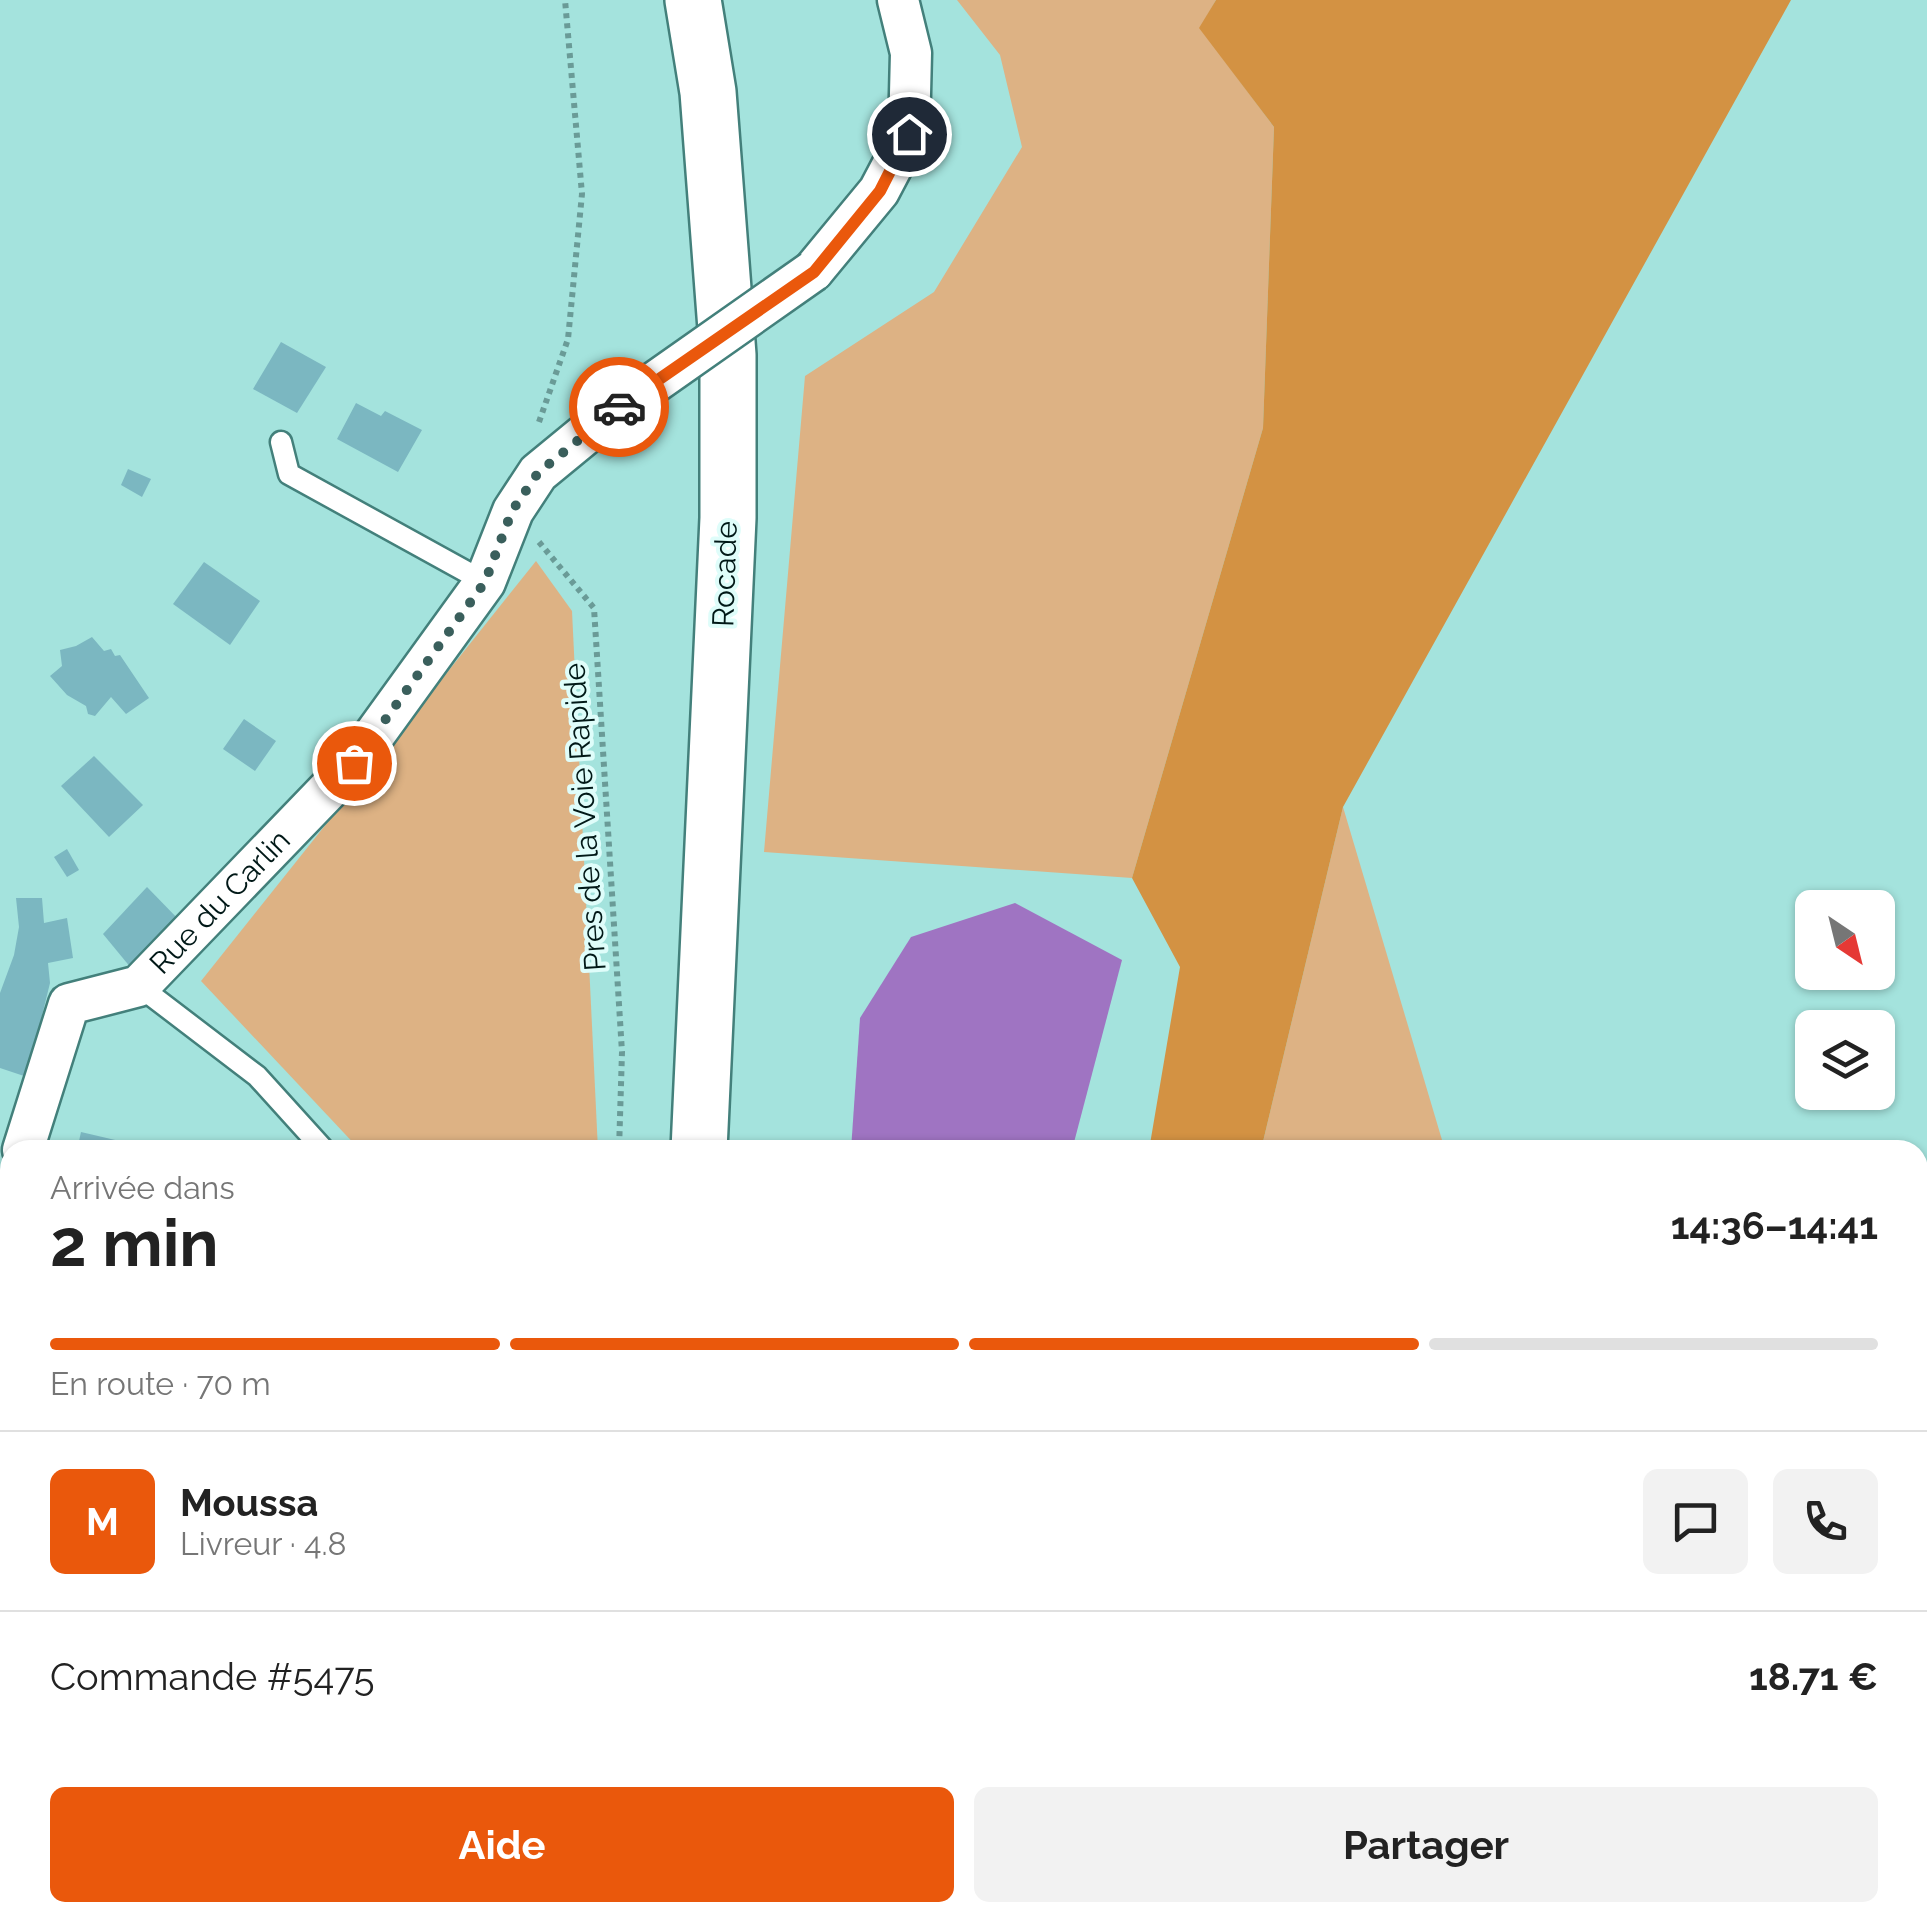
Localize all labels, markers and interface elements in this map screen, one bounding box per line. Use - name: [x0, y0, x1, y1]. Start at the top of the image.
- pin: [867, 92, 952, 177]
- icon: home: [882, 107, 937, 162]
- courier: [569, 357, 669, 457]
- icon: car: [592, 380, 647, 435]
- street label: Rocade: [705, 520, 744, 628]
- street label: Pres de la Voie Rapide: [556, 662, 613, 972]
- pin: [312, 721, 397, 806]
- icon: bag: [327, 736, 382, 791]
- street label: Rue du Carlin: [142, 822, 297, 981]
- north arrow: [1795, 890, 1895, 990]
- map controls: [1795, 890, 1895, 1110]
- button: layers: [1795, 1010, 1895, 1110]
- text: Arrivée dans: [50, 1169, 235, 1206]
- text: 14:36–14:41: [1671, 1203, 1878, 1248]
- text: 2 min: [50, 1205, 219, 1281]
- text: En route · 70 m: [50, 1365, 271, 1402]
- button: chat: [1643, 1469, 1748, 1574]
- button: phone: [1773, 1469, 1878, 1574]
- text: Moussa: [180, 1480, 318, 1525]
- text: M: [86, 1499, 119, 1544]
- text: Livreur · 4.8: [180, 1525, 347, 1562]
- text: Commande #5475: [50, 1654, 375, 1699]
- text: 18.71 €: [1749, 1654, 1878, 1699]
- button: Aide: [50, 1787, 954, 1902]
- button: Partager: [974, 1787, 1878, 1902]

